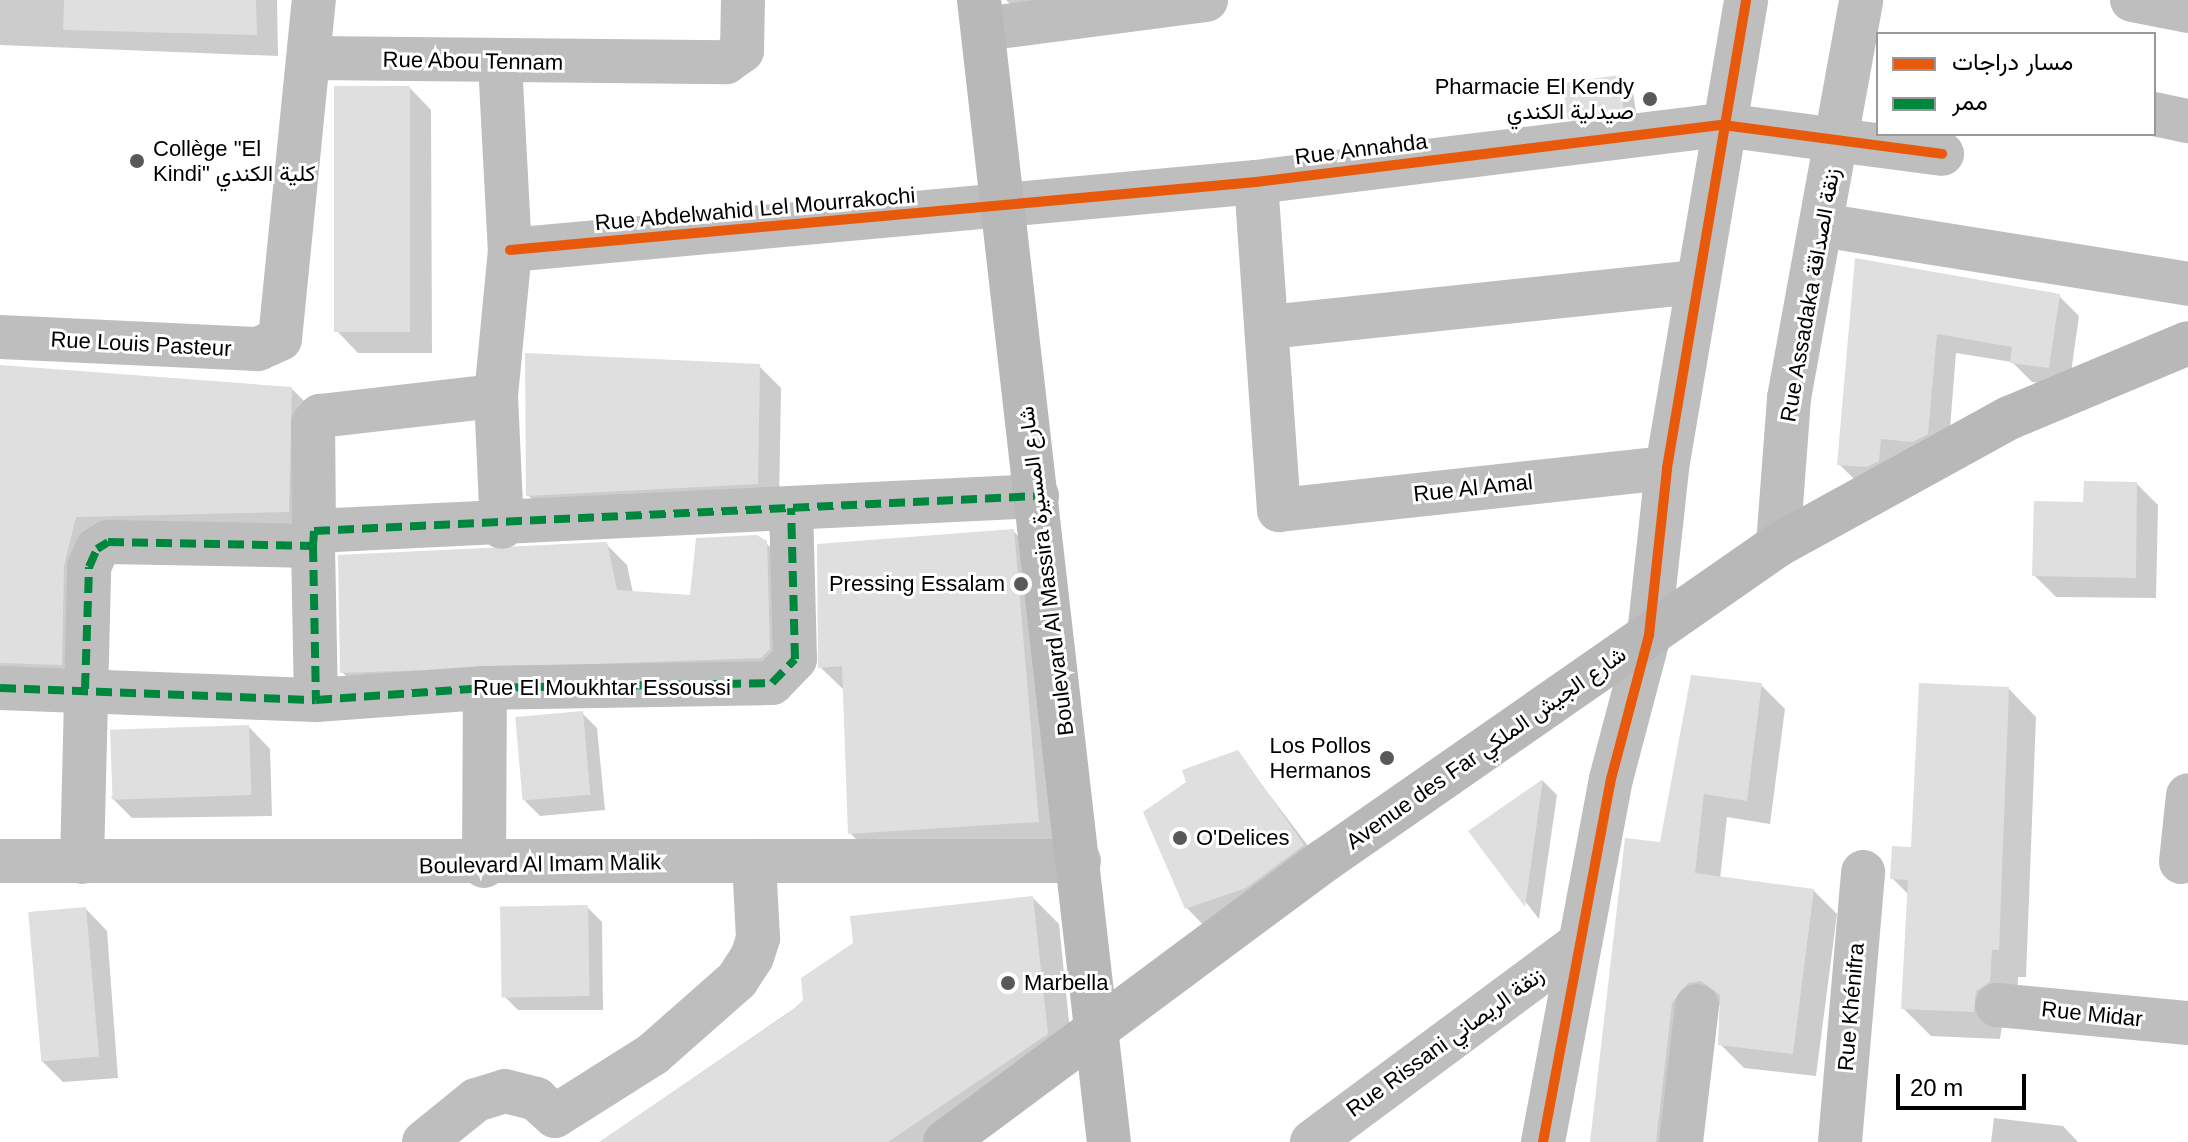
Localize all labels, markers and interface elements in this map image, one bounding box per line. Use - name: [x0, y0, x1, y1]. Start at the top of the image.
- legend: [1876, 32, 2156, 136]
- street label: Rue Abou Tennam: [382, 46, 564, 76]
- text: مسار دراجات: [1952, 48, 2073, 75]
- place label: Pharmacie El Kendy صيدلية الكندي: [1435, 73, 1634, 124]
- text: ممر: [1952, 88, 1988, 115]
- marker: Pharmacie El Kendy صيدلية الكندي: [1641, 90, 1659, 108]
- street label: Rue Annahda: [1293, 128, 1429, 170]
- place label: Collège "El Kindi" كلية الكندي: [153, 135, 315, 186]
- marker: Collège "El Kindi" كلية الكندي: [128, 152, 146, 170]
- street label: Rue Assadaka زنقة الصداقة: [1775, 165, 1845, 425]
- street label: Rue Abdelwahid Lel Mourrakochi: [593, 182, 917, 236]
- street label: Rue Louis Pasteur: [50, 326, 232, 362]
- street label: Boulevard Al Massira شارع المسيرة: [1013, 404, 1079, 738]
- street label: Rue Al Amal: [1411, 468, 1535, 508]
- place label: Pressing Essalam: [829, 571, 1005, 597]
- marker: Pressing Essalam: [1012, 575, 1030, 593]
- street label: Avenue des Far شارع الجيش الملكي: [1341, 641, 1631, 855]
- street label: Rue El Moukhtar Essoussi: [473, 675, 731, 701]
- place label: Los Pollos Hermanos: [1269, 732, 1371, 784]
- marker: Los Pollos Hermanos: [1378, 749, 1396, 767]
- place label: O'Delices: [1196, 825, 1289, 851]
- marker: O'Delices: [1171, 829, 1189, 847]
- street label: Boulevard Al Imam Malik: [418, 849, 662, 879]
- street label: Rue Khénifra: [1832, 942, 1870, 1072]
- street label: Rue Rissani زنقة الريصاني: [1341, 962, 1549, 1122]
- place label: Marbella: [1024, 970, 1108, 996]
- marker: Marbella: [999, 974, 1017, 992]
- street label: Rue Midar: [2040, 996, 2144, 1032]
- scale bar: [1900, 1058, 2030, 1108]
- text: 20 m: [1910, 1074, 1963, 1101]

